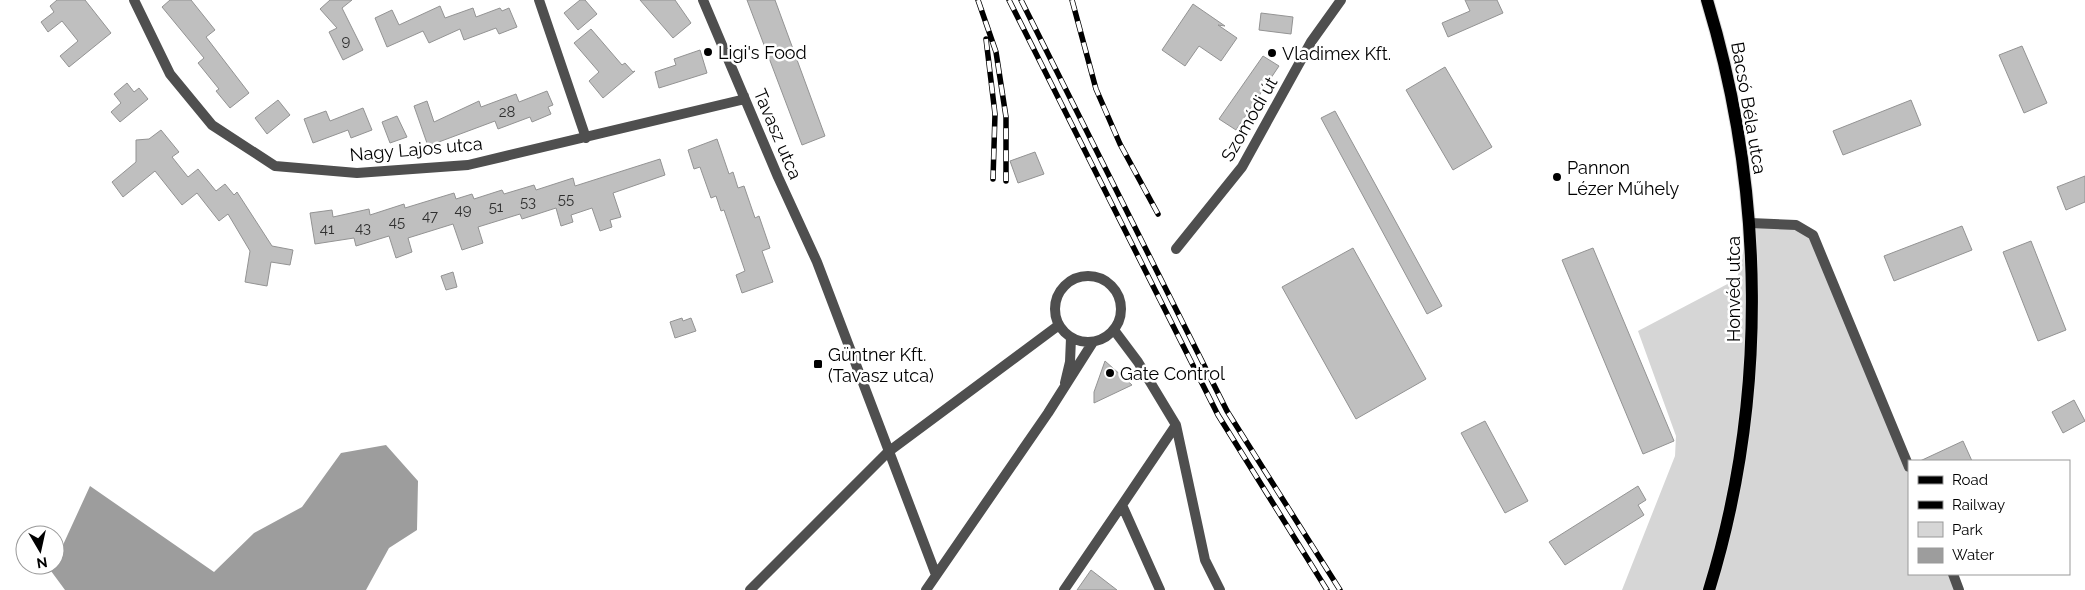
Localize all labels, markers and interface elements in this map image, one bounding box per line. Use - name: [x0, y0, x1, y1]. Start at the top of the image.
- house number: 9: [342, 32, 351, 50]
- street label: Bacsó Béla utca: [1727, 40, 1771, 176]
- place label: Ligi's Food: [718, 42, 807, 63]
- place label: Vladimex Kft.: [1282, 43, 1391, 64]
- marker: Ligi's Food: [702, 46, 714, 58]
- marker: Vladimex Kft.: [1266, 47, 1278, 59]
- street label: Szomódi út: [1216, 73, 1282, 165]
- street label: Tavasz utca: [750, 86, 806, 182]
- house number: 28: [499, 103, 515, 121]
- street label: Nagy Lajos utca: [349, 133, 483, 165]
- place label: Pannon Lézer Műhely: [1567, 157, 1680, 199]
- marker: Pannon Lézer Műhely: [1551, 171, 1563, 183]
- house number: 55: [558, 190, 574, 208]
- house number: 53: [520, 193, 536, 211]
- house number: 51: [489, 198, 504, 216]
- house number: 49: [455, 201, 472, 219]
- house number: 47: [422, 207, 438, 225]
- house number: 45: [389, 213, 405, 231]
- house number: 43: [355, 219, 371, 237]
- house number: 41: [320, 220, 335, 238]
- street label: Honvéd utca: [1723, 236, 1744, 342]
- place label: Güntner Kft. (Tavasz utca): [828, 344, 934, 386]
- marker: Güntner Kft. (Tavasz utca): [812, 358, 824, 370]
- place label: Gate Control: [1120, 363, 1225, 384]
- marker: Gate Control: [1104, 367, 1116, 379]
- legend: [1908, 460, 2070, 575]
- text: Road: [1952, 471, 1988, 489]
- text: Railway: [1952, 496, 2005, 514]
- text: Park: [1952, 521, 1983, 539]
- north arrow: [15, 525, 65, 575]
- text: Water: [1952, 546, 1995, 564]
- text: N: [36, 554, 49, 572]

